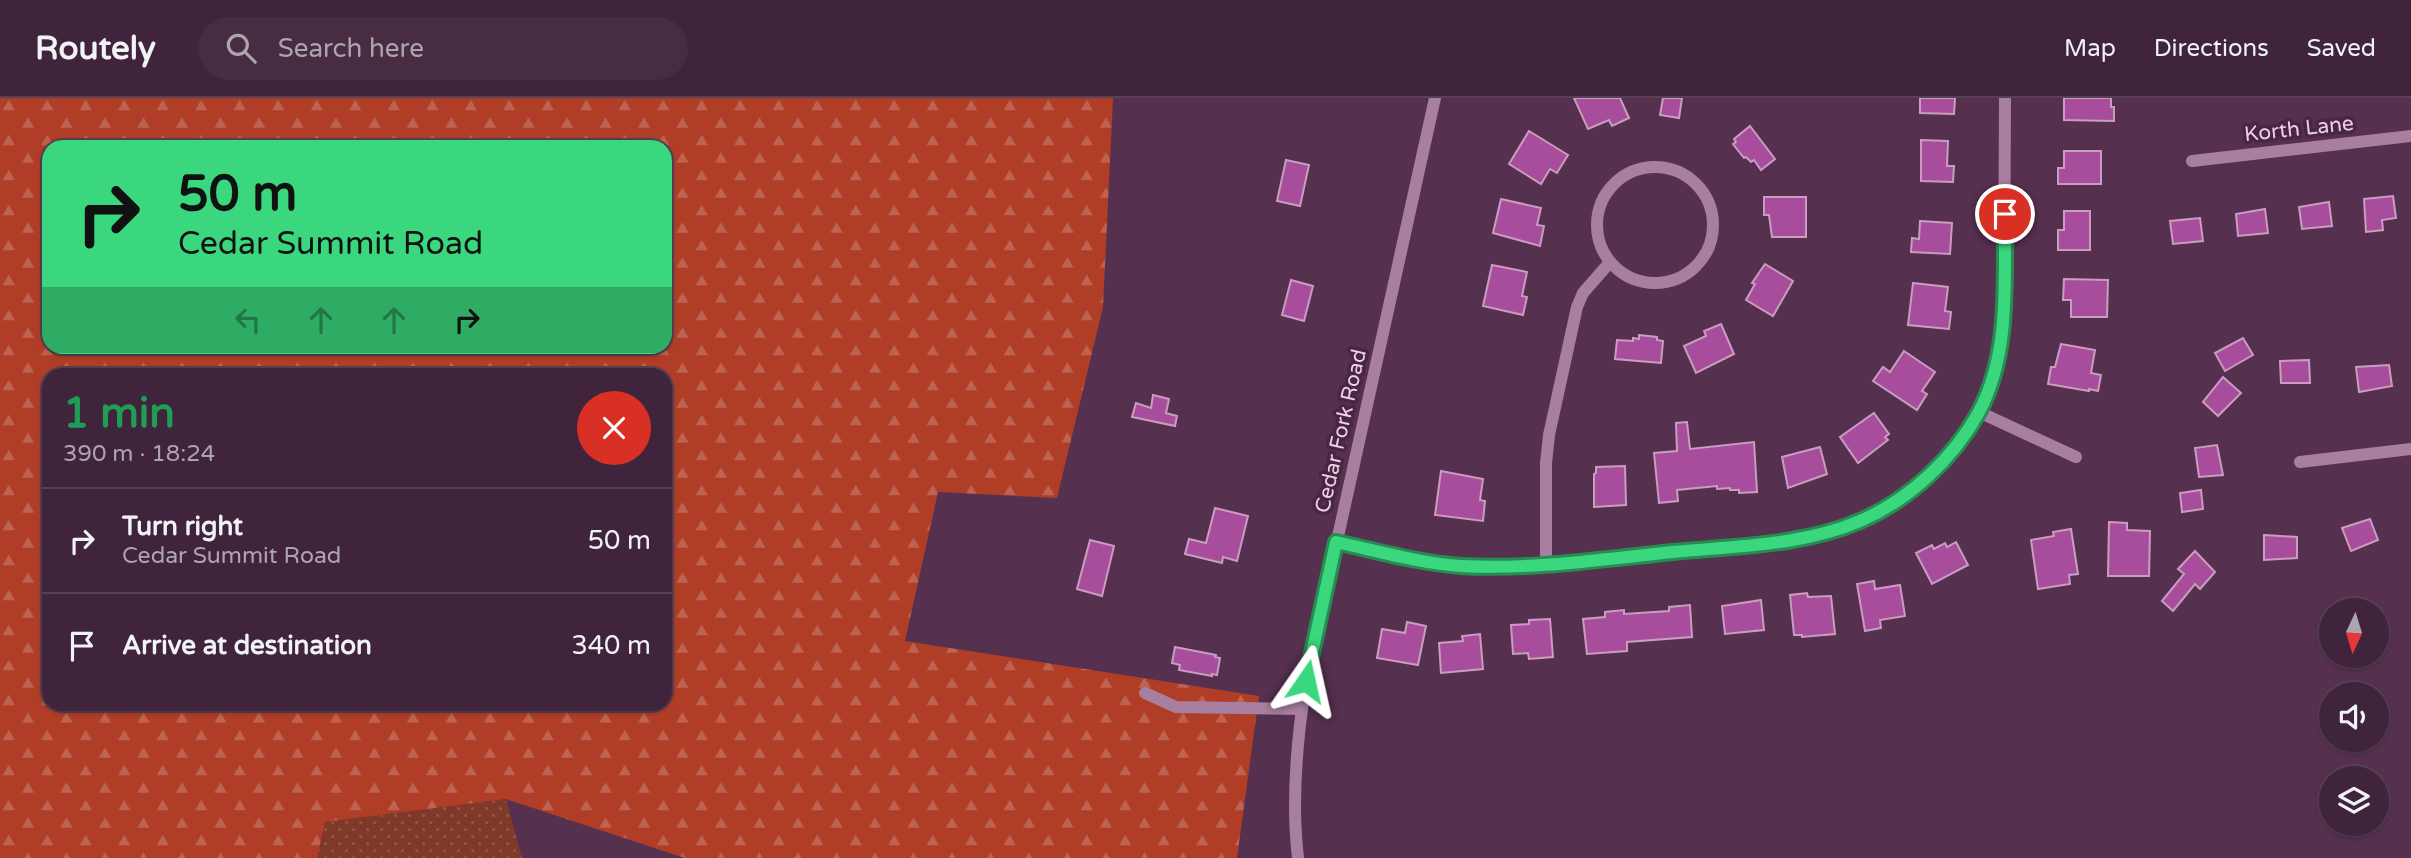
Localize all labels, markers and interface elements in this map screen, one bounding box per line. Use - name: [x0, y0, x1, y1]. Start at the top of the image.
- search box: [198, 17, 688, 80]
- text: Routely: [35, 29, 156, 68]
- icon: search: [222, 29, 260, 67]
- text: Search here: [278, 33, 424, 64]
- text: Map: [2064, 34, 2116, 63]
- text: Directions: [2154, 34, 2269, 63]
- text: Saved: [2307, 34, 2376, 63]
- street label: Korth Lane: [2243, 111, 2355, 147]
- text: 50 m: [178, 165, 297, 224]
- icon: right: [63, 168, 154, 259]
- pin: [1975, 184, 2035, 244]
- icon: arrive: [1986, 195, 2024, 233]
- text: Cedar Summit Road: [178, 225, 483, 263]
- icon: left: [229, 301, 267, 339]
- icon: ahead: [302, 301, 340, 339]
- icon: ahead: [375, 301, 413, 339]
- icon: right: [448, 301, 486, 339]
- street label: Cedar Fork Road: [1310, 347, 1372, 515]
- text: 1 min: [63, 388, 175, 439]
- button: close: [577, 391, 651, 465]
- text: 390 m · 18:24: [63, 440, 215, 468]
- text: Turn right: [122, 511, 243, 542]
- icon: right: [63, 522, 101, 560]
- text: 50 m: [588, 525, 651, 556]
- text: Cedar Summit Road: [122, 542, 341, 570]
- north arrow: [2319, 598, 2389, 668]
- map controls: [2319, 598, 2389, 836]
- icon: arrive: [63, 627, 101, 665]
- text: Arrive at destination: [122, 630, 372, 661]
- text: 340 m: [571, 630, 651, 661]
- position arrow: [1269, 644, 1343, 718]
- button: sound: [2319, 682, 2389, 752]
- button: layers: [2319, 766, 2389, 836]

